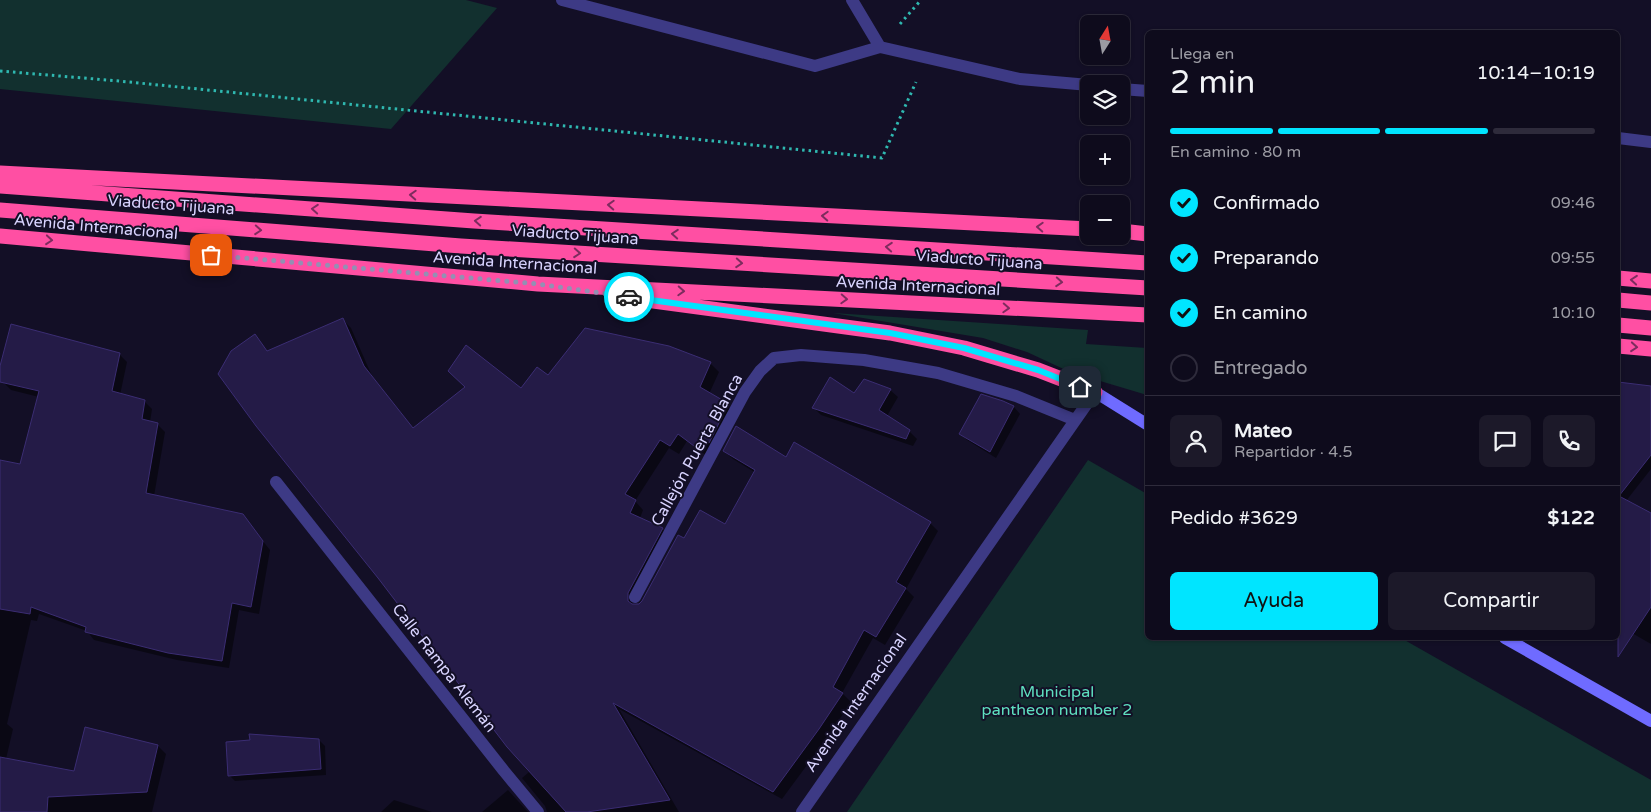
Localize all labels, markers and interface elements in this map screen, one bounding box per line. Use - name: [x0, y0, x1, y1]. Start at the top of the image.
- north arrow: [1080, 15, 1130, 65]
- map controls: [1080, 15, 1130, 245]
- text: Llega en: [1170, 44, 1234, 64]
- text: 10:14–10:19: [1476, 62, 1595, 84]
- text: 2 min: [1170, 64, 1255, 102]
- button: layers: [1080, 75, 1130, 125]
- button: +: [1080, 135, 1130, 185]
- text: En camino · 80 m: [1170, 142, 1301, 162]
- one-way arrow: [409, 189, 417, 200]
- icon: check: [1170, 189, 1198, 217]
- street label: Viaducto Tijuana: [107, 191, 235, 219]
- text: Confirmado: [1213, 192, 1320, 214]
- text: 09:46: [1551, 193, 1595, 213]
- button: −: [1080, 195, 1130, 245]
- one-way arrow: [606, 199, 614, 210]
- one-way arrow: [311, 204, 319, 215]
- street label: Avenida Internacional: [13, 210, 179, 244]
- one-way arrow: [821, 210, 829, 221]
- one-way arrow: [473, 216, 481, 227]
- street label: Viaducto Tijuana: [511, 221, 639, 249]
- one-way arrow: [1036, 221, 1044, 232]
- one-way arrow: [254, 224, 262, 235]
- one-way arrow: [670, 228, 678, 239]
- one-way arrow: [45, 234, 53, 245]
- pin: [190, 234, 232, 276]
- icon: bag: [197, 241, 225, 269]
- one-way arrow: [885, 241, 893, 252]
- icon: check: [1170, 244, 1198, 272]
- street label: Viaducto Tijuana: [915, 246, 1043, 274]
- street label: Avenida Internacional: [432, 247, 598, 279]
- one-way arrow: [573, 247, 581, 258]
- text: Preparando: [1213, 247, 1319, 269]
- text: 09:55: [1551, 248, 1595, 268]
- one-way arrow: [736, 257, 744, 268]
- courier: [604, 272, 654, 322]
- street label: Avenida Internacional: [835, 272, 1001, 300]
- one-way arrow: [1630, 275, 1638, 286]
- one-way arrow: [1055, 277, 1063, 288]
- icon: car: [615, 283, 643, 311]
- one-way arrow: [678, 286, 686, 297]
- one-way arrow: [840, 294, 848, 305]
- icon: check: [1170, 299, 1198, 327]
- one-way arrow: [1002, 302, 1010, 313]
- text: En camino: [1213, 302, 1308, 324]
- text: 10:10: [1551, 303, 1595, 323]
- one-way arrow: [1631, 342, 1639, 353]
- text: Entregado: [1213, 357, 1308, 379]
- pin: [1059, 366, 1101, 408]
- street label: Callejón Puerta Blanca: [647, 370, 747, 530]
- icon: home: [1066, 373, 1094, 401]
- button: person: [1170, 415, 1222, 467]
- button: chat: [1479, 415, 1531, 467]
- button: phone: [1543, 415, 1595, 467]
- text: Mateo: [1234, 420, 1292, 442]
- text: Repartidor · 4.5: [1234, 442, 1352, 462]
- text: Pedido #3629: [1170, 507, 1298, 529]
- text: $122: [1547, 507, 1595, 529]
- button: Ayuda: [1170, 572, 1378, 630]
- button: Compartir: [1388, 572, 1595, 630]
- street label: Calle Rampa Alemán: [388, 600, 500, 736]
- street label: Avenida Internacional: [801, 630, 911, 776]
- park label: Municipal pantheon number 2: [982, 682, 1132, 720]

